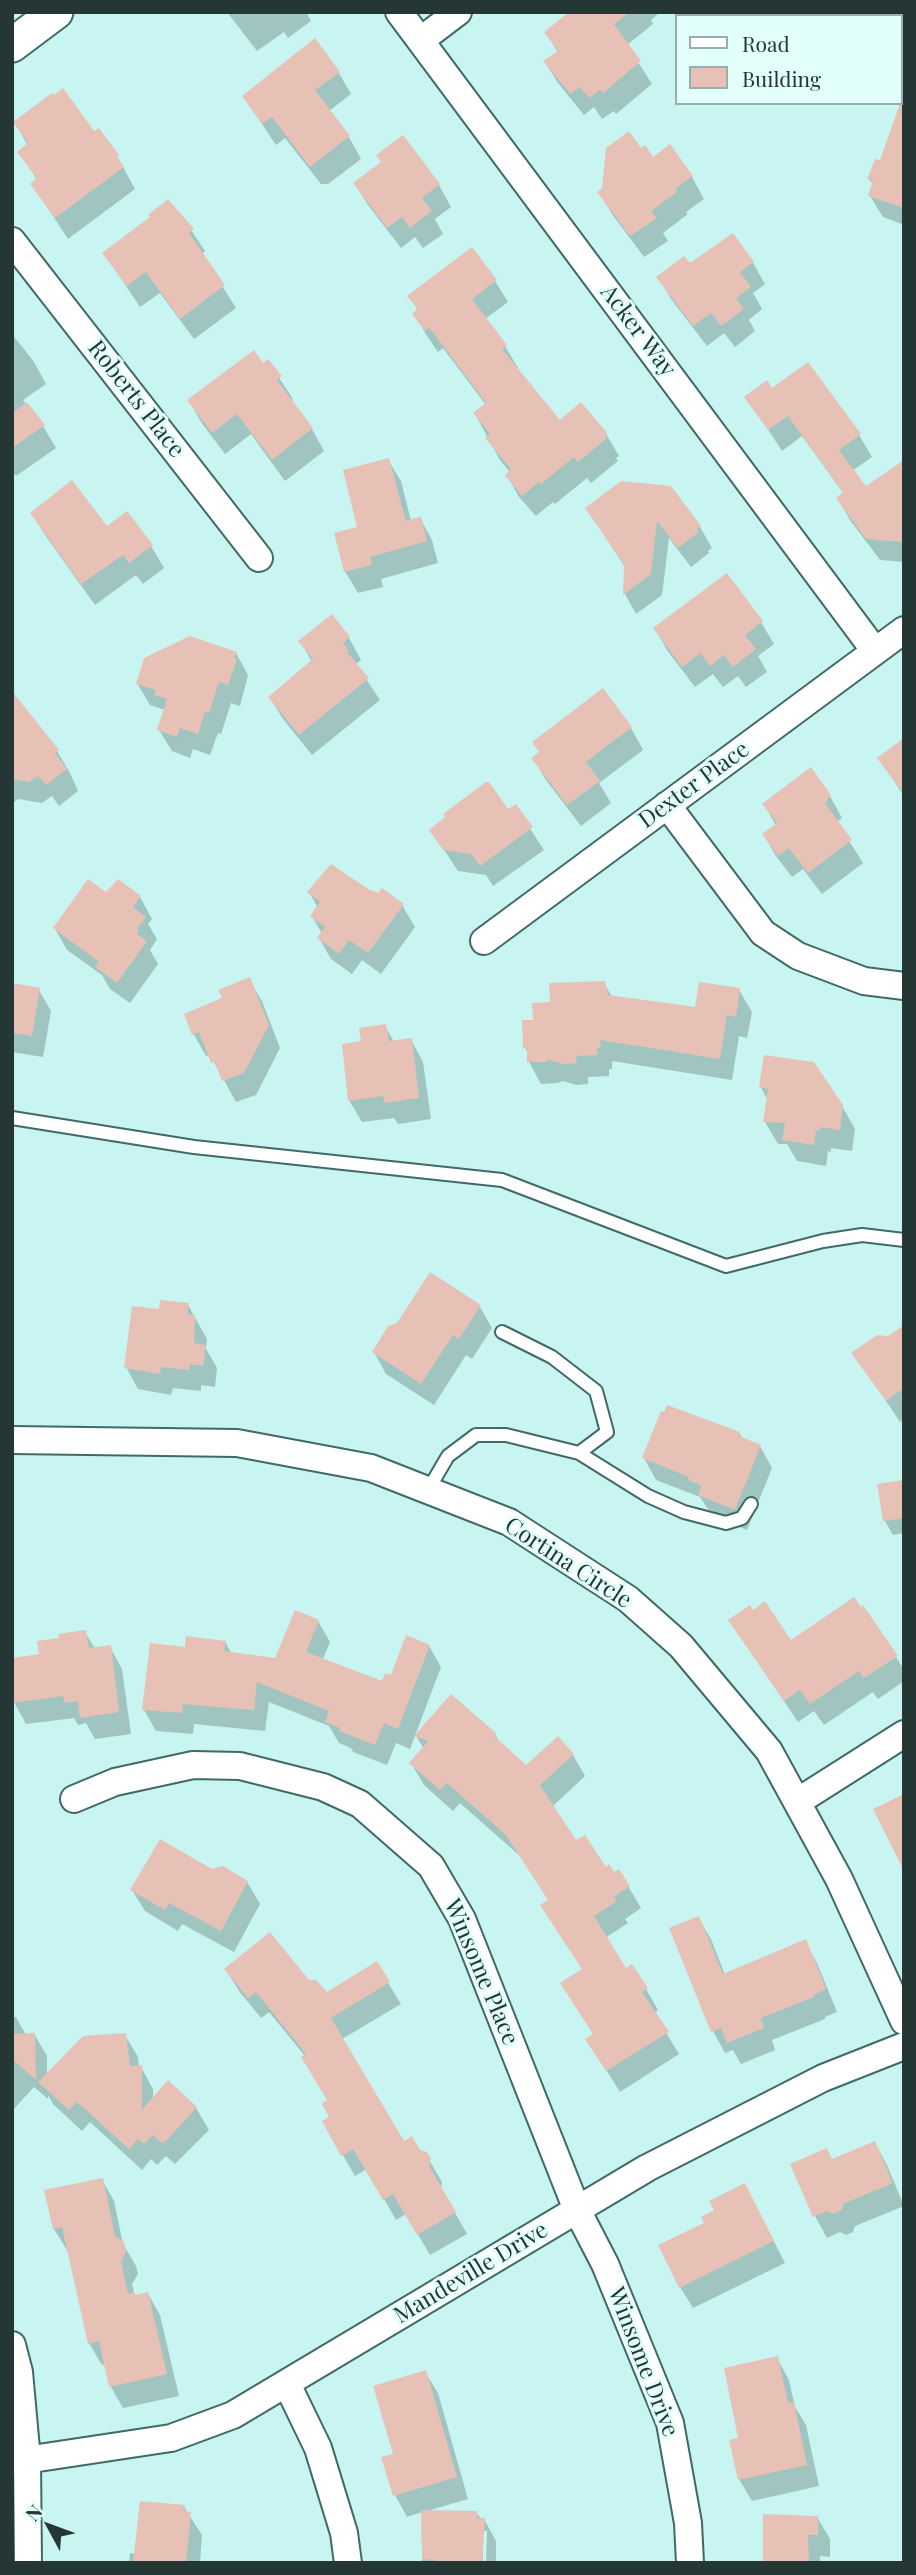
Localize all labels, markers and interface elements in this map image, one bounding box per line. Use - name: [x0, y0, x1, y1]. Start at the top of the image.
- legend: [674, 14, 902, 105]
- text: Road: [742, 29, 790, 57]
- text: Building: [742, 64, 821, 92]
- street label: Acker Way: [595, 280, 681, 382]
- street label: Roberts Place: [82, 335, 190, 463]
- street label: Dexter Place: [633, 736, 755, 834]
- street label: Cortina Circle: [499, 1512, 637, 1614]
- street label: Winsome Place: [438, 1895, 524, 2049]
- street label: Mandeville Drive: [389, 2216, 553, 2330]
- street label: Winsome Drive: [602, 2283, 684, 2441]
- north arrow: [14, 2491, 84, 2561]
- text: N: [19, 2499, 47, 2526]

